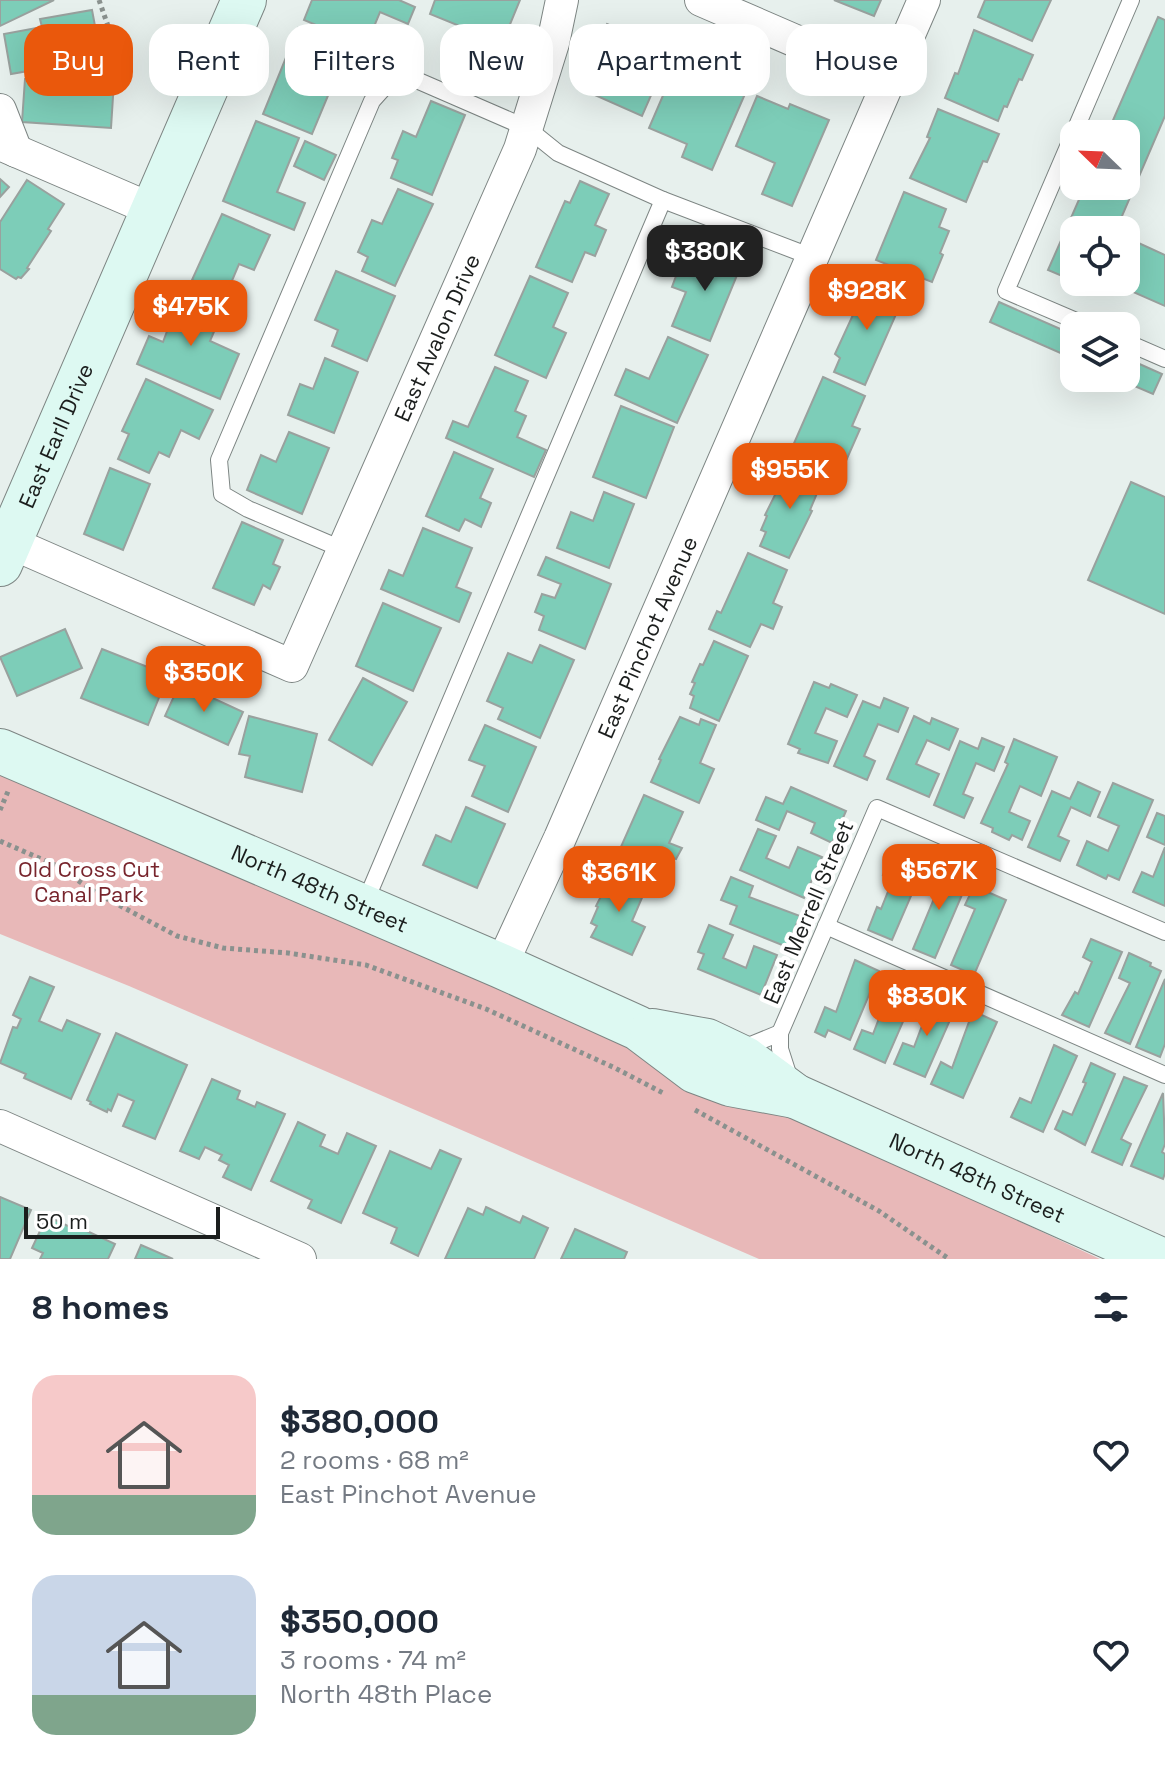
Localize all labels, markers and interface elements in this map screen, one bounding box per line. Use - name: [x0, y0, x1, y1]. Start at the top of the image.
- chip: Buy: [24, 24, 133, 96]
- chip: Rent: [149, 24, 269, 96]
- chip: Filters: [285, 24, 424, 96]
- chip: New: [440, 24, 553, 96]
- chip: Apartment: [569, 24, 770, 96]
- chip: House: [786, 24, 927, 96]
- north arrow: [1060, 120, 1140, 200]
- map controls: [1060, 120, 1140, 392]
- button: locate: [1060, 216, 1140, 296]
- pin: $380K: [649, 225, 761, 293]
- text: $380K: [665, 234, 745, 268]
- street label: East Avalon Drive: [388, 249, 486, 426]
- pin: $928K: [811, 264, 923, 332]
- text: $928K: [827, 273, 907, 307]
- pin: $475K: [135, 280, 247, 348]
- text: $475K: [152, 289, 230, 323]
- button: layers: [1060, 312, 1140, 392]
- street label: East Earll Drive: [12, 359, 99, 512]
- pin: $955K: [734, 443, 846, 511]
- text: $955K: [750, 452, 830, 486]
- street label: East Pinchot Avenue: [591, 532, 703, 742]
- pin: $350K: [148, 646, 260, 714]
- text: $350K: [164, 655, 244, 689]
- street label: East Merrell Street: [757, 816, 859, 1008]
- street label: North 48th Street: [227, 838, 413, 939]
- pin: $567K: [883, 844, 995, 912]
- pin: $361K: [563, 846, 675, 914]
- text: $567K: [900, 853, 978, 887]
- park label: Old Cross Cut Canal Park: [18, 855, 160, 908]
- text: $361K: [581, 855, 657, 889]
- pin: $830K: [871, 970, 983, 1038]
- text: $830K: [887, 979, 967, 1013]
- street label: North 48th Street: [885, 1126, 1070, 1229]
- scale bar: [24, 1203, 220, 1239]
- text: 50 m: [36, 1207, 88, 1235]
- icon: filters: [1089, 1285, 1133, 1329]
- text: 8 homes: [32, 1286, 169, 1329]
- text: $380,000: [280, 1400, 439, 1443]
- icon: home: [96, 1407, 192, 1503]
- icon: heart: [1089, 1433, 1133, 1477]
- text: 2 rooms · 68 m²: [280, 1443, 469, 1477]
- text: East Pinchot Avenue: [280, 1477, 537, 1511]
- text: $350,000: [280, 1600, 439, 1643]
- icon: home: [96, 1607, 192, 1703]
- icon: heart: [1089, 1633, 1133, 1677]
- text: 3 rooms · 74 m²: [280, 1643, 466, 1677]
- text: North 48th Place: [280, 1677, 492, 1711]

